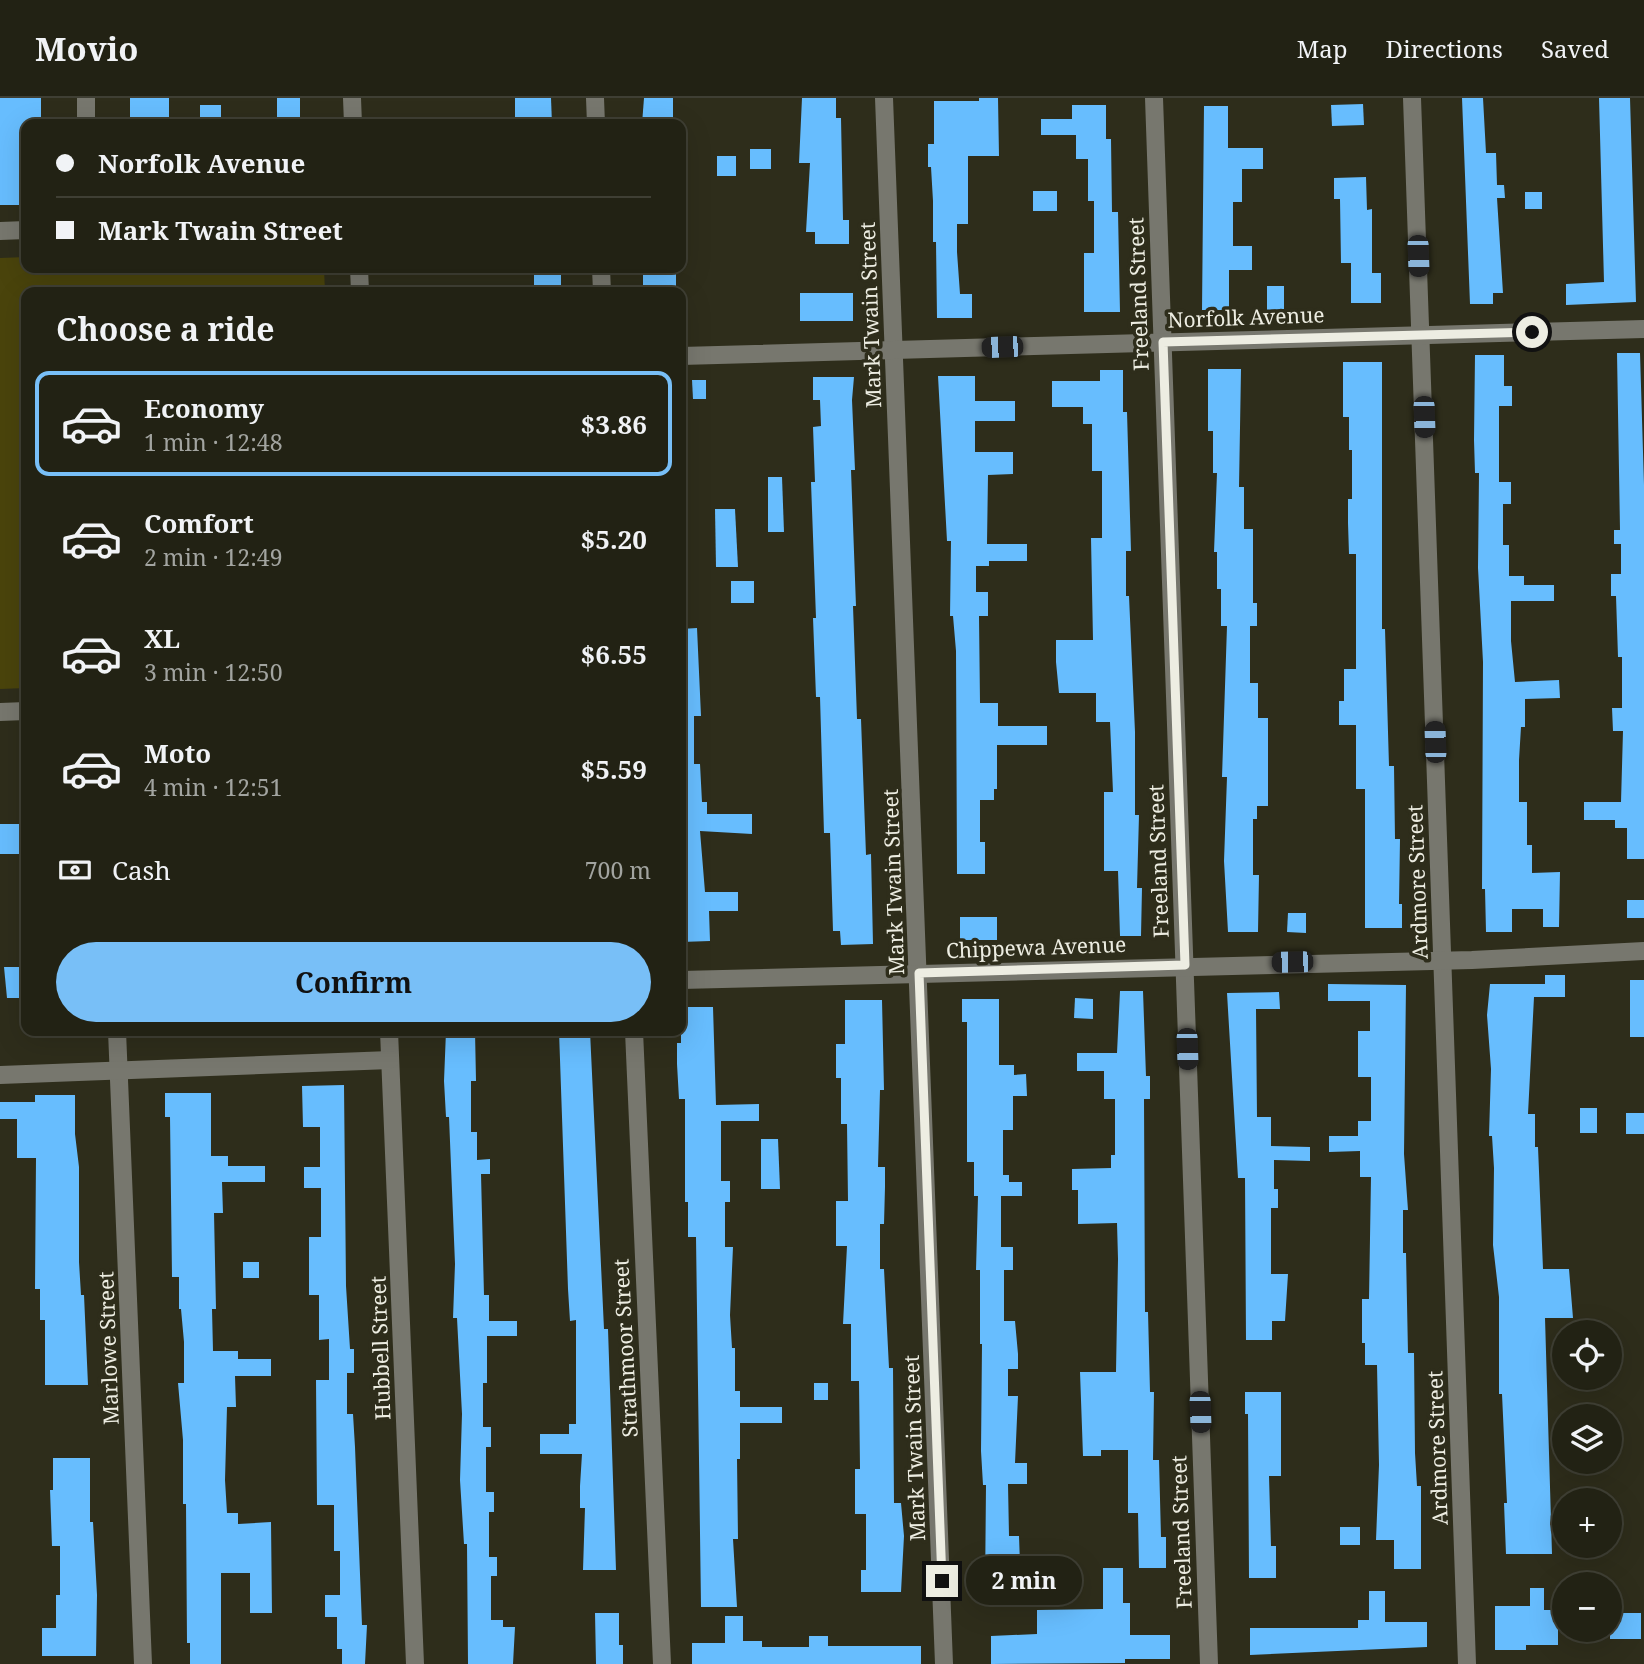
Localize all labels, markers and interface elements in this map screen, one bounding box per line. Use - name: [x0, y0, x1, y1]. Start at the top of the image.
- text: Movio: [35, 26, 139, 71]
- text: Map: [1297, 32, 1348, 65]
- text: Directions: [1386, 32, 1503, 65]
- text: Saved: [1541, 32, 1609, 65]
- text: Norfolk Avenue: [98, 145, 305, 181]
- text: Mark Twain Street: [98, 212, 343, 248]
- street label: Freeland Street: [1121, 217, 1155, 371]
- street label: Mark Twain Street: [853, 221, 887, 409]
- car: [1407, 235, 1430, 277]
- street label: Norfolk Avenue: [1167, 300, 1325, 334]
- text: Choose a ride: [56, 307, 275, 350]
- route start: [1516, 316, 1548, 348]
- car: [981, 336, 1024, 358]
- text: Economy: [144, 390, 264, 426]
- icon: car: [60, 392, 123, 455]
- car: [1413, 396, 1436, 438]
- text: $3.86: [581, 406, 647, 442]
- text: 1 min · 12:48: [144, 426, 282, 458]
- text: Comfort: [144, 505, 254, 541]
- icon: car: [60, 507, 123, 570]
- text: $5.20: [581, 521, 647, 557]
- text: 2 min · 12:49: [144, 541, 282, 573]
- text: XL: [144, 620, 180, 656]
- icon: car: [60, 622, 123, 685]
- text: $6.55: [581, 636, 647, 672]
- text: 3 min · 12:50: [144, 656, 282, 688]
- car: [1424, 721, 1447, 763]
- text: Moto: [144, 735, 211, 771]
- icon: car: [60, 737, 123, 800]
- text: $5.59: [581, 751, 647, 787]
- text: 4 min · 12:51: [144, 771, 282, 803]
- street label: Freeland Street: [1141, 784, 1175, 938]
- street label: Mark Twain Street: [876, 788, 910, 976]
- street label: Ardmore Street: [1400, 804, 1434, 960]
- icon: cash: [56, 851, 94, 889]
- text: Cash: [112, 852, 171, 888]
- text: 700 m: [585, 854, 651, 886]
- street label: Chippewa Avenue: [945, 930, 1127, 964]
- button: Confirm: [56, 942, 651, 1022]
- car: [1271, 951, 1314, 973]
- car: [1176, 1028, 1199, 1070]
- street label: Strathmoor Street: [606, 1258, 644, 1438]
- street label: Marlowe Street: [91, 1271, 125, 1425]
- street label: Hubbell Street: [363, 1276, 397, 1420]
- map controls: [1552, 1320, 1622, 1642]
- button: locate: [1552, 1320, 1622, 1390]
- street label: Mark Twain Street: [897, 1354, 931, 1542]
- street label: Ardmore Street: [1420, 1370, 1454, 1526]
- car: [1189, 1391, 1212, 1433]
- button: layers: [1552, 1404, 1622, 1474]
- street label: Freeland Street: [1164, 1455, 1198, 1609]
- button: +: [1552, 1488, 1622, 1558]
- callout: 2 min: [967, 1556, 1082, 1606]
- text: 2 min: [991, 1564, 1057, 1596]
- route end: [926, 1565, 958, 1597]
- button: −: [1552, 1572, 1622, 1642]

